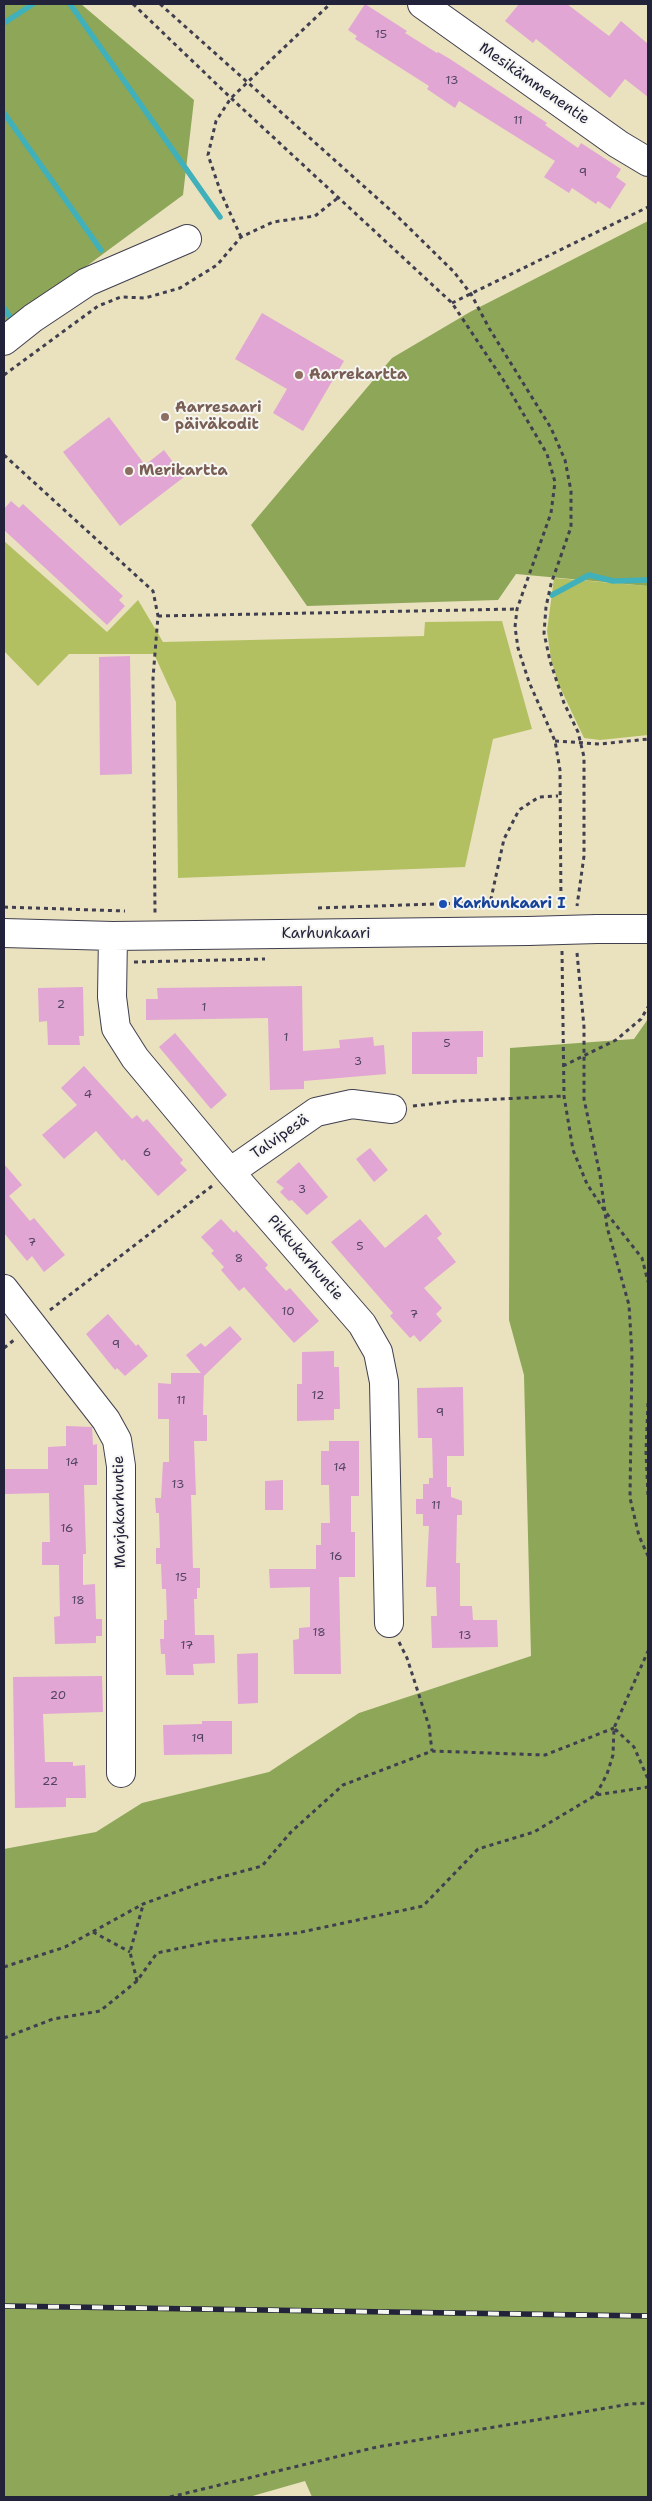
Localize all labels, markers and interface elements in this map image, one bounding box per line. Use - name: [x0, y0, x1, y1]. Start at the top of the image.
- house number: 15: [375, 28, 387, 42]
- street label: Mesikämmenentie: [475, 39, 593, 129]
- house number: 13: [446, 74, 458, 88]
- house number: 11: [513, 114, 523, 128]
- house number: 9: [579, 166, 587, 180]
- place label: Aarrekartta: [309, 366, 407, 384]
- marker: Aarrekartta: [293, 369, 305, 381]
- place label: Aarresaari päiväkodit: [175, 399, 262, 434]
- marker: Aarresaari päiväkodit: [159, 411, 171, 423]
- place label: Merikartta: [139, 462, 228, 480]
- marker: Merikartta: [123, 465, 135, 477]
- place label: Karhunkaari I: [453, 895, 566, 913]
- marker: Karhunkaari I: [437, 898, 449, 910]
- street label: Karhunkaari: [281, 925, 371, 943]
- house number: 2: [57, 998, 65, 1012]
- house number: 1: [201, 1001, 207, 1015]
- house number: 1: [283, 1031, 289, 1045]
- house number: 5: [443, 1037, 451, 1051]
- house number: 3: [354, 1055, 362, 1069]
- house number: 4: [84, 1088, 92, 1102]
- street label: Talvipesä: [248, 1111, 312, 1163]
- house number: 6: [143, 1146, 151, 1160]
- house number: 3: [298, 1183, 306, 1197]
- street label: Pikkukarhuntie: [263, 1212, 347, 1304]
- house number: 7: [28, 1236, 36, 1250]
- house number: 5: [356, 1240, 364, 1254]
- house number: 8: [235, 1252, 243, 1266]
- house number: 10: [281, 1305, 295, 1319]
- house number: 7: [410, 1308, 418, 1322]
- house number: 9: [112, 1338, 120, 1352]
- house number: 12: [312, 1389, 324, 1403]
- house number: 11: [176, 1394, 186, 1408]
- house number: 9: [436, 1406, 444, 1420]
- street label: Marjakarhuntie: [110, 1455, 130, 1569]
- house number: 14: [66, 1456, 78, 1470]
- house number: 14: [334, 1461, 346, 1475]
- house number: 13: [172, 1478, 184, 1492]
- house number: 11: [431, 1499, 441, 1513]
- house number: 16: [60, 1522, 74, 1536]
- house number: 16: [329, 1550, 343, 1564]
- house number: 15: [175, 1571, 187, 1585]
- house number: 18: [71, 1594, 85, 1608]
- house number: 18: [312, 1626, 326, 1640]
- house number: 13: [459, 1629, 471, 1643]
- house number: 17: [181, 1639, 193, 1653]
- house number: 20: [50, 1689, 66, 1703]
- house number: 19: [192, 1732, 204, 1746]
- house number: 22: [42, 1775, 58, 1789]

